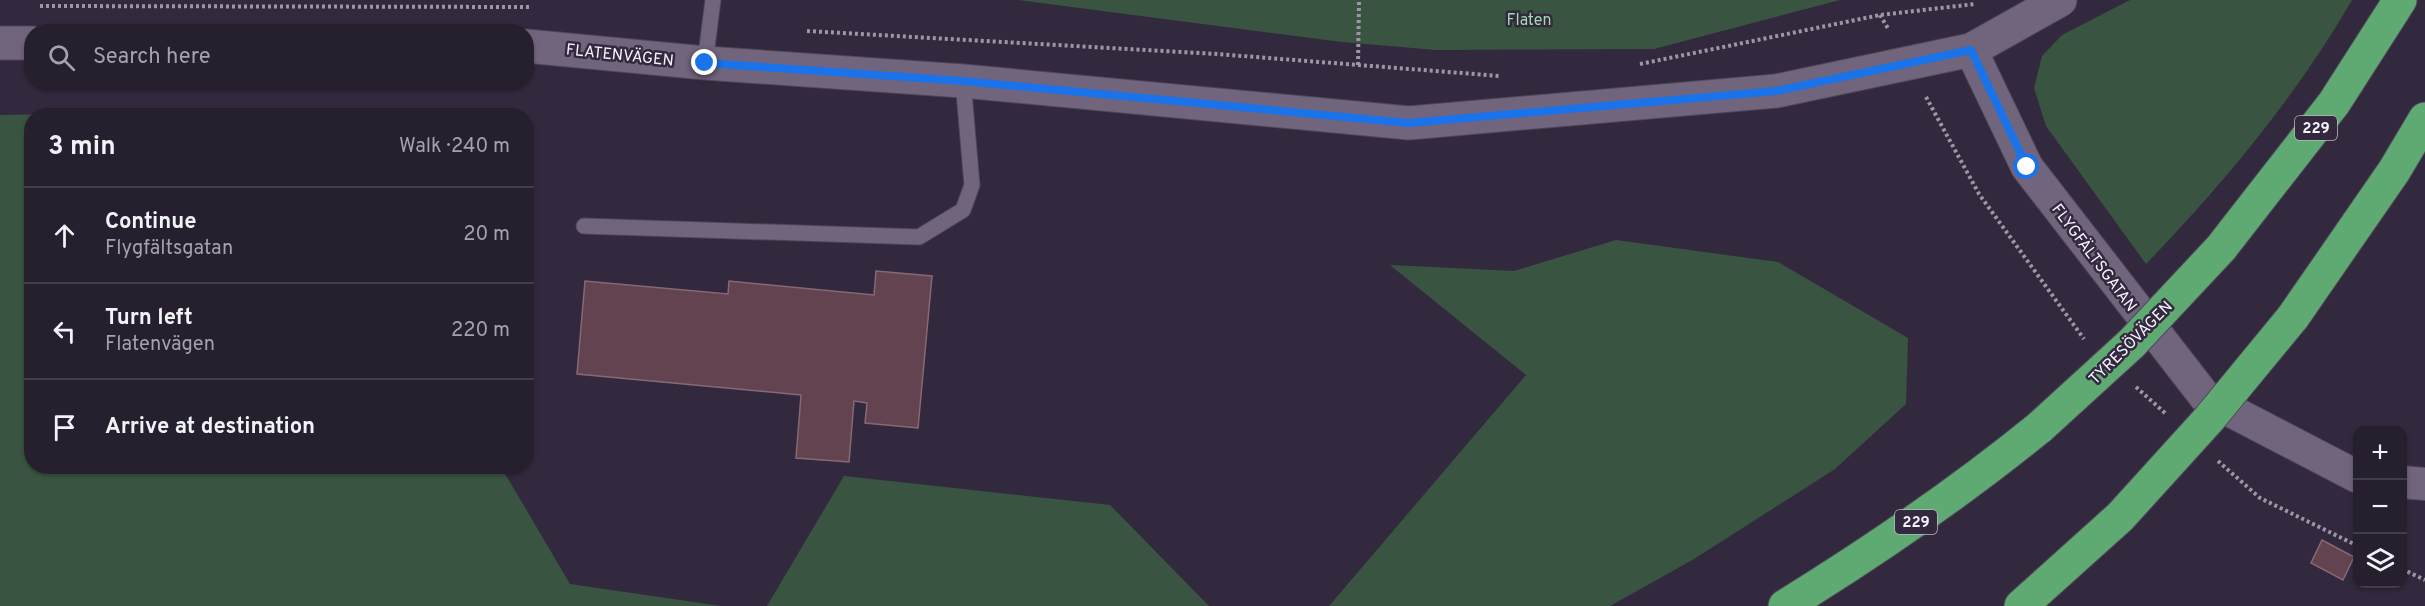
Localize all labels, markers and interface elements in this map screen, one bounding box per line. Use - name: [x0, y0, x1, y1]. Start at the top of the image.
- park label: Flaten: [1506, 11, 1552, 31]
- search box: [24, 24, 534, 90]
- street label: FLATENVÄGEN: [565, 39, 675, 72]
- icon: search: [45, 41, 78, 74]
- text: Search here: [93, 44, 211, 71]
- route end: [691, 49, 717, 75]
- road number: 229: [2295, 116, 2337, 140]
- text: 3 min: [48, 131, 116, 164]
- text: Walk · 240 m: [399, 134, 510, 160]
- route start: [2013, 153, 2039, 179]
- street label: FLYGFÄLTSGATAN: [2046, 200, 2141, 316]
- text: Continue: [105, 209, 196, 236]
- icon: ahead: [48, 219, 81, 252]
- text: 20 m: [463, 222, 510, 248]
- text: Flygfältsgatan: [105, 236, 233, 262]
- street label: TYRESÖVÄGEN: [2084, 296, 2178, 390]
- text: Turn left: [105, 305, 193, 332]
- icon: left: [48, 315, 81, 348]
- text: 220 m: [451, 318, 510, 344]
- text: Flatenvägen: [105, 332, 215, 358]
- icon: arrive: [48, 411, 81, 444]
- text: Arrive at destination: [105, 414, 315, 441]
- map controls: [2353, 426, 2407, 588]
- button: +: [2353, 426, 2407, 480]
- button: −: [2353, 480, 2407, 534]
- road number: 229: [1895, 510, 1937, 534]
- button: layers: [2353, 534, 2407, 588]

